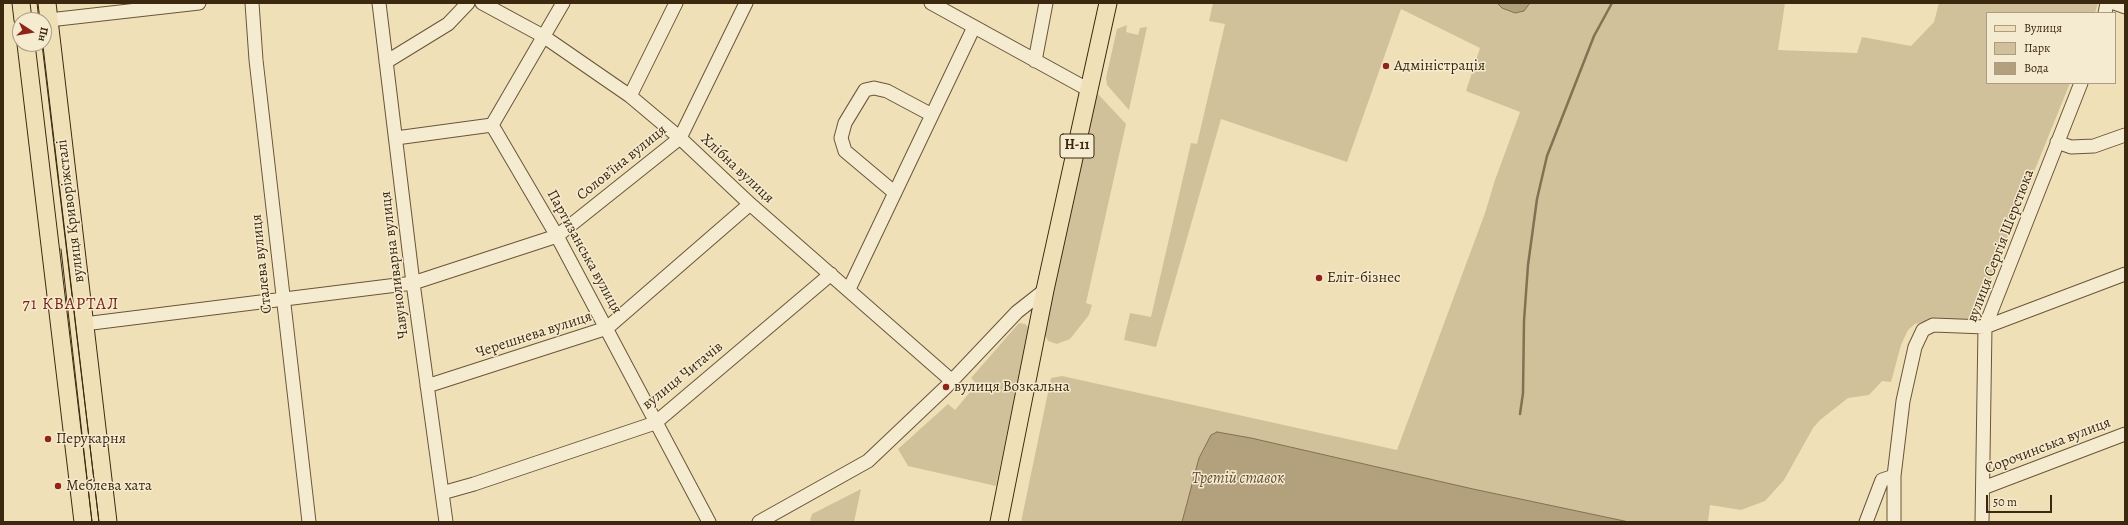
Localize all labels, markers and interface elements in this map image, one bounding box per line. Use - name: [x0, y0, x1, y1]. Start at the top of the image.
- north arrow: [12, 12, 52, 52]
- legend: [1986, 12, 2116, 84]
- text: Вулиця: [2024, 20, 2062, 36]
- text: Пн: [34, 26, 52, 43]
- text: Парк: [2024, 40, 2050, 56]
- place label: Адміністрація: [1394, 57, 1485, 75]
- text: Вода: [2024, 60, 2049, 76]
- marker: Адміністрація: [1381, 61, 1391, 71]
- street label: Соловʼїна вулиця: [574, 121, 670, 205]
- street label: Хлібна вулиця: [697, 130, 777, 208]
- road number: Н-11: [1060, 134, 1094, 158]
- street label: вулиця Криворіжсталі: [53, 138, 89, 284]
- street label: вулиця Сергія Шерстюка: [1964, 167, 2038, 325]
- street label: Партизанська вулиця: [542, 187, 626, 317]
- street label: Чавуноливарна вулиця: [377, 190, 413, 340]
- street label: Сталева вулиця: [248, 213, 276, 315]
- place label: Еліт-бізнес: [1327, 269, 1401, 287]
- marker: Еліт-бізнес: [1314, 273, 1324, 283]
- district label: 71 КВАРТАЛ: [23, 295, 119, 315]
- street label: Черешнева вулиця: [474, 308, 594, 362]
- street label: вулиця Читачів: [639, 338, 727, 414]
- place label: вулиця Возкальна: [954, 378, 1070, 396]
- marker: вулиця Возкальна: [941, 382, 951, 392]
- street label: Сорочинська вулиця: [1983, 414, 2113, 478]
- place label: Перукарня: [56, 430, 126, 448]
- marker: Перукарня: [43, 434, 53, 444]
- water label: Третій ставок: [1192, 469, 1284, 489]
- place label: Меблева хата: [66, 477, 152, 495]
- marker: Меблева хата: [53, 481, 63, 491]
- scale bar: [1988, 487, 2054, 513]
- text: 50 m: [1993, 494, 2017, 510]

